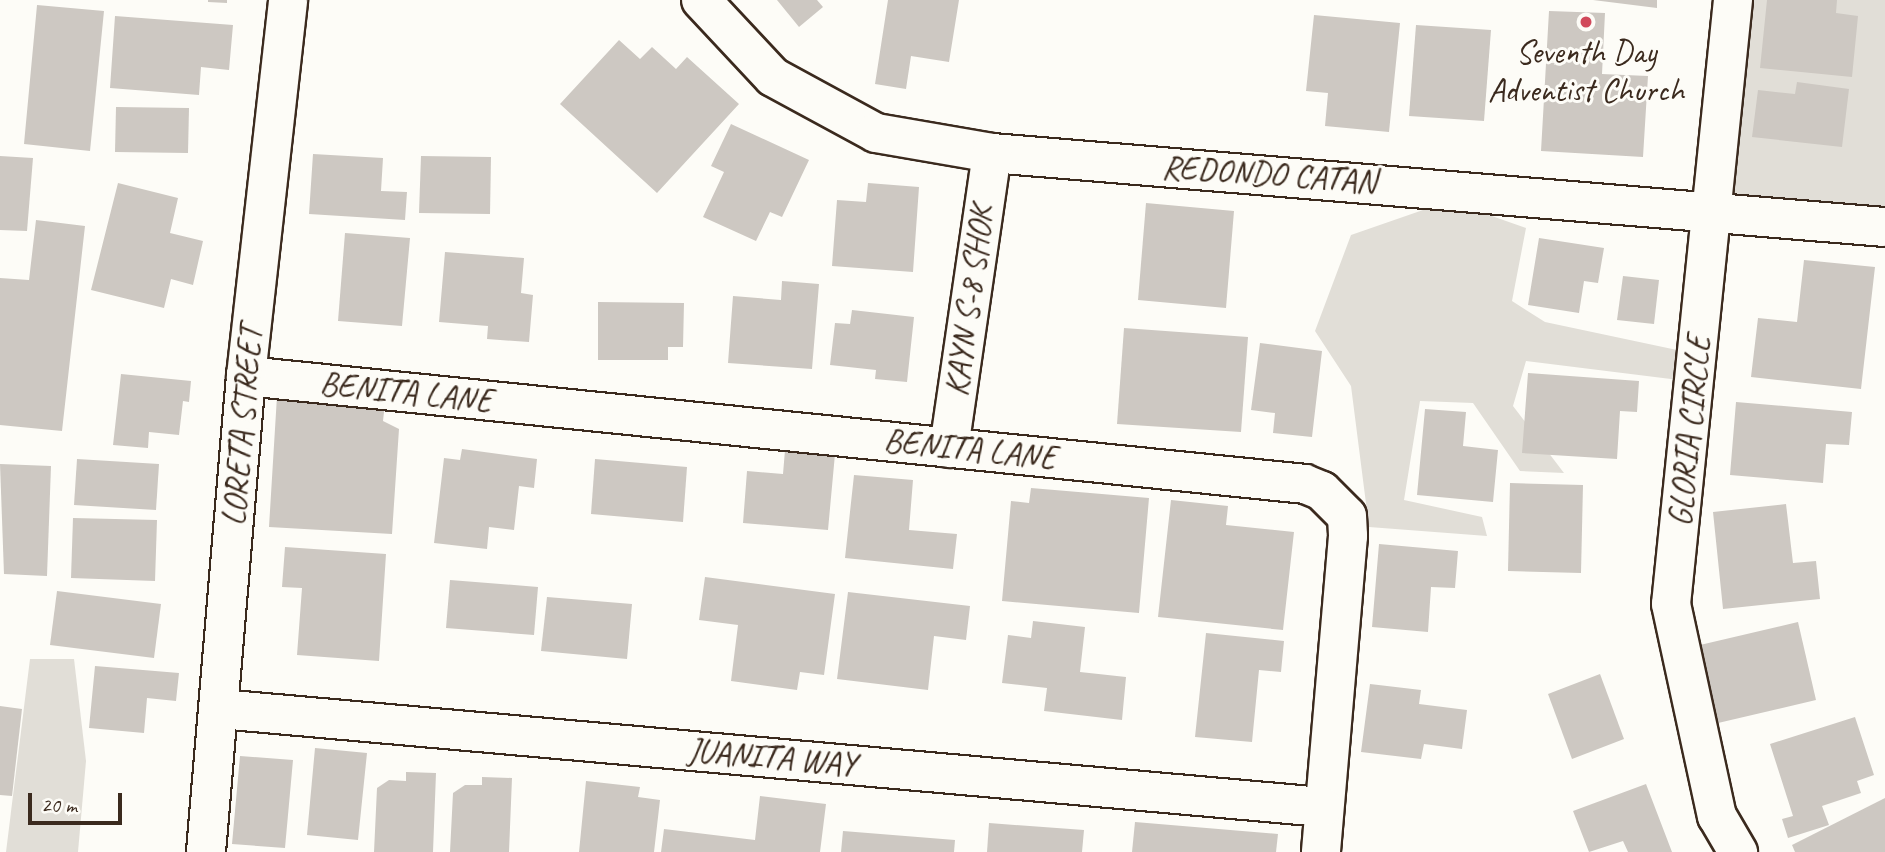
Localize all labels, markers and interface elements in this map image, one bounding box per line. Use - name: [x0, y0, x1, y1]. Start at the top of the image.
- marker: Seventh Day Adventist Church: [1578, 14, 1594, 30]
- place label: Seventh Day Adventist Church: [1488, 33, 1684, 111]
- street label: REDONDO CATAN: [1162, 148, 1376, 202]
- street label: KAYN S-8 SHOK: [937, 203, 1003, 399]
- street label: LORETA STREET: [215, 325, 271, 527]
- street label: GLORIA CIRCLE: [1660, 334, 1720, 528]
- street label: BENITA LANE: [318, 364, 494, 422]
- street label: BENITA LANE: [882, 421, 1058, 479]
- street label: JUANITA WAY: [687, 731, 857, 785]
- scale bar: [32, 778, 126, 822]
- text: 20 m: [41, 792, 77, 818]

